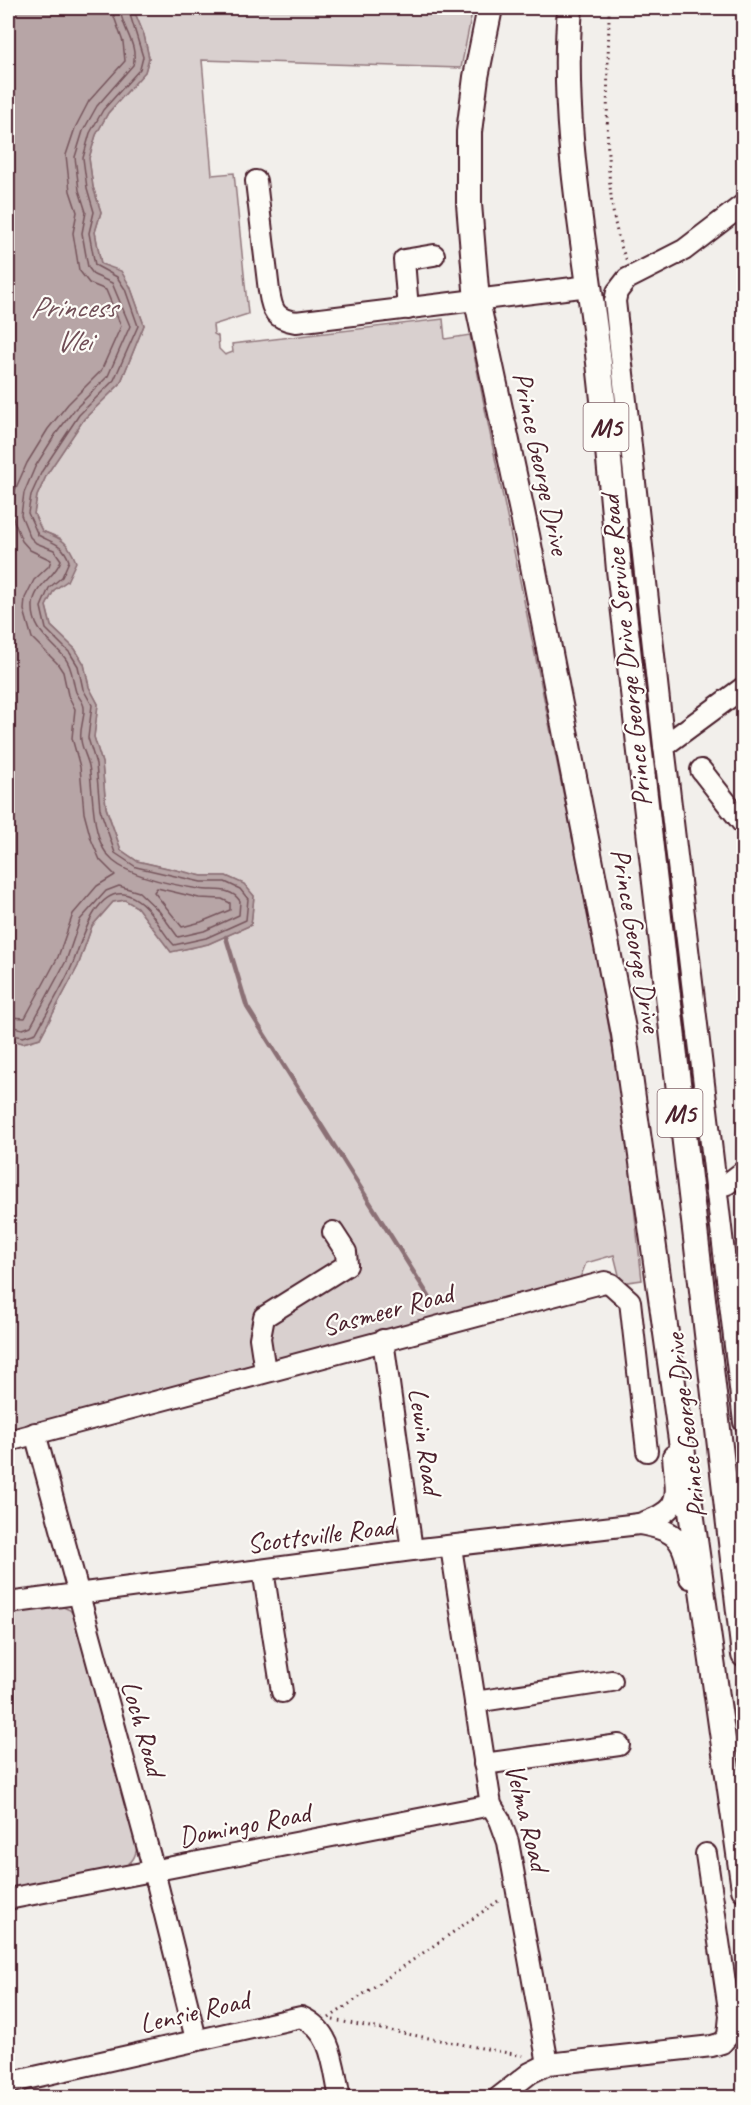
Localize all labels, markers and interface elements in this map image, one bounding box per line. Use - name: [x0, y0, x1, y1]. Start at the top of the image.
- water label: Princess Vlei: [30, 288, 120, 360]
- street label: Prince George Drive: [505, 369, 578, 559]
- road number: M5: [584, 403, 628, 451]
- street label: Prince George Drive Service Road: [591, 490, 659, 808]
- street label: Prince George Drive: [603, 846, 670, 1036]
- road number: M5: [658, 1089, 702, 1137]
- street label: Sasmeer Road: [318, 1274, 460, 1344]
- street label: Prince George Drive: [657, 1330, 714, 1520]
- street label: Lewin Road: [401, 1386, 451, 1501]
- street label: Scottsville Road: [245, 1508, 399, 1561]
- street label: Loch Road: [113, 1676, 175, 1784]
- street label: Velma Road: [497, 1760, 559, 1878]
- street label: Domingo Road: [175, 1794, 317, 1854]
- street label: Lensie Road: [136, 1981, 256, 2041]

